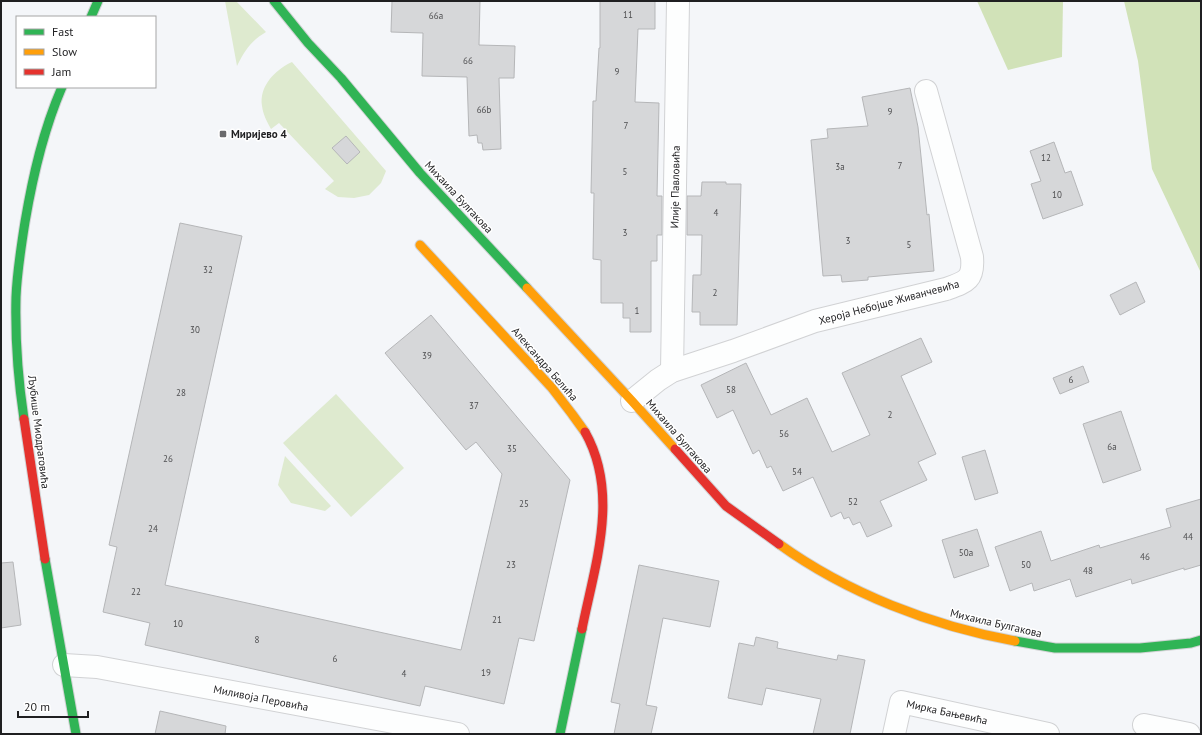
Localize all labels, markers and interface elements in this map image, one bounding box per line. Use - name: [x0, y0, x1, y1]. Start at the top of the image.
- house number: 11: [623, 9, 633, 20]
- house number: 66a: [429, 10, 443, 21]
- legend: [16, 16, 156, 88]
- text: Fast: [52, 24, 73, 39]
- text: Slow: [52, 44, 77, 59]
- house number: 66: [463, 55, 473, 66]
- text: Jam: [51, 64, 71, 79]
- house number: 9: [615, 66, 620, 77]
- house number: 66b: [477, 104, 491, 115]
- house number: 9: [888, 106, 893, 117]
- house number: 7: [624, 120, 629, 131]
- place label: Миријево 4: [231, 127, 288, 141]
- marker: Миријево 4: [218, 129, 228, 139]
- street label: Илије Павловића: [667, 145, 683, 229]
- house number: 12: [1041, 152, 1051, 163]
- street label: Михаила Булгакова: [422, 158, 496, 236]
- house number: 7: [898, 160, 903, 171]
- house number: 3a: [835, 161, 845, 172]
- house number: 5: [623, 166, 628, 177]
- house number: 10: [1052, 189, 1062, 200]
- house number: 4: [714, 207, 719, 218]
- house number: 3: [623, 227, 628, 238]
- house number: 3: [846, 235, 851, 246]
- house number: 5: [907, 239, 912, 250]
- house number: 32: [203, 264, 213, 275]
- street label: Хероја Небојше Живанчевића: [817, 276, 961, 328]
- house number: 2: [713, 287, 718, 298]
- house number: 1: [635, 305, 640, 316]
- house number: 30: [190, 324, 200, 335]
- street label: Александра Белића: [509, 324, 581, 404]
- house number: 39: [422, 350, 432, 361]
- street label: Љубише Миодраговића: [25, 373, 53, 490]
- house number: 6: [1069, 374, 1074, 385]
- house number: 58: [726, 384, 736, 395]
- house number: 28: [176, 387, 186, 398]
- street label: Михаила Булгакова: [643, 396, 715, 476]
- house number: 37: [469, 400, 479, 411]
- house number: 2: [888, 409, 893, 420]
- house number: 56: [779, 428, 789, 439]
- house number: 6a: [1107, 441, 1117, 452]
- house number: 35: [507, 443, 517, 454]
- house number: 26: [163, 453, 173, 464]
- house number: 54: [792, 466, 802, 477]
- house number: 52: [848, 496, 858, 507]
- house number: 25: [519, 498, 529, 509]
- house number: 24: [148, 523, 158, 534]
- house number: 44: [1183, 531, 1193, 542]
- house number: 50a: [959, 547, 973, 558]
- house number: 46: [1140, 551, 1150, 562]
- house number: 23: [506, 559, 516, 570]
- house number: 50: [1021, 559, 1031, 570]
- house number: 48: [1083, 565, 1093, 576]
- house number: 22: [131, 586, 141, 597]
- street label: Михаила Булгакова: [949, 606, 1043, 640]
- house number: 21: [492, 614, 502, 625]
- house number: 10: [173, 618, 183, 629]
- house number: 8: [255, 634, 260, 645]
- house number: 6: [333, 653, 338, 664]
- house number: 19: [481, 667, 491, 678]
- house number: 4: [402, 668, 407, 679]
- street label: Миливоја Перовића: [212, 682, 310, 714]
- scale bar: [18, 693, 88, 719]
- street label: Мирка Бањевића: [905, 697, 989, 727]
- text: 20 m: [24, 699, 50, 714]

